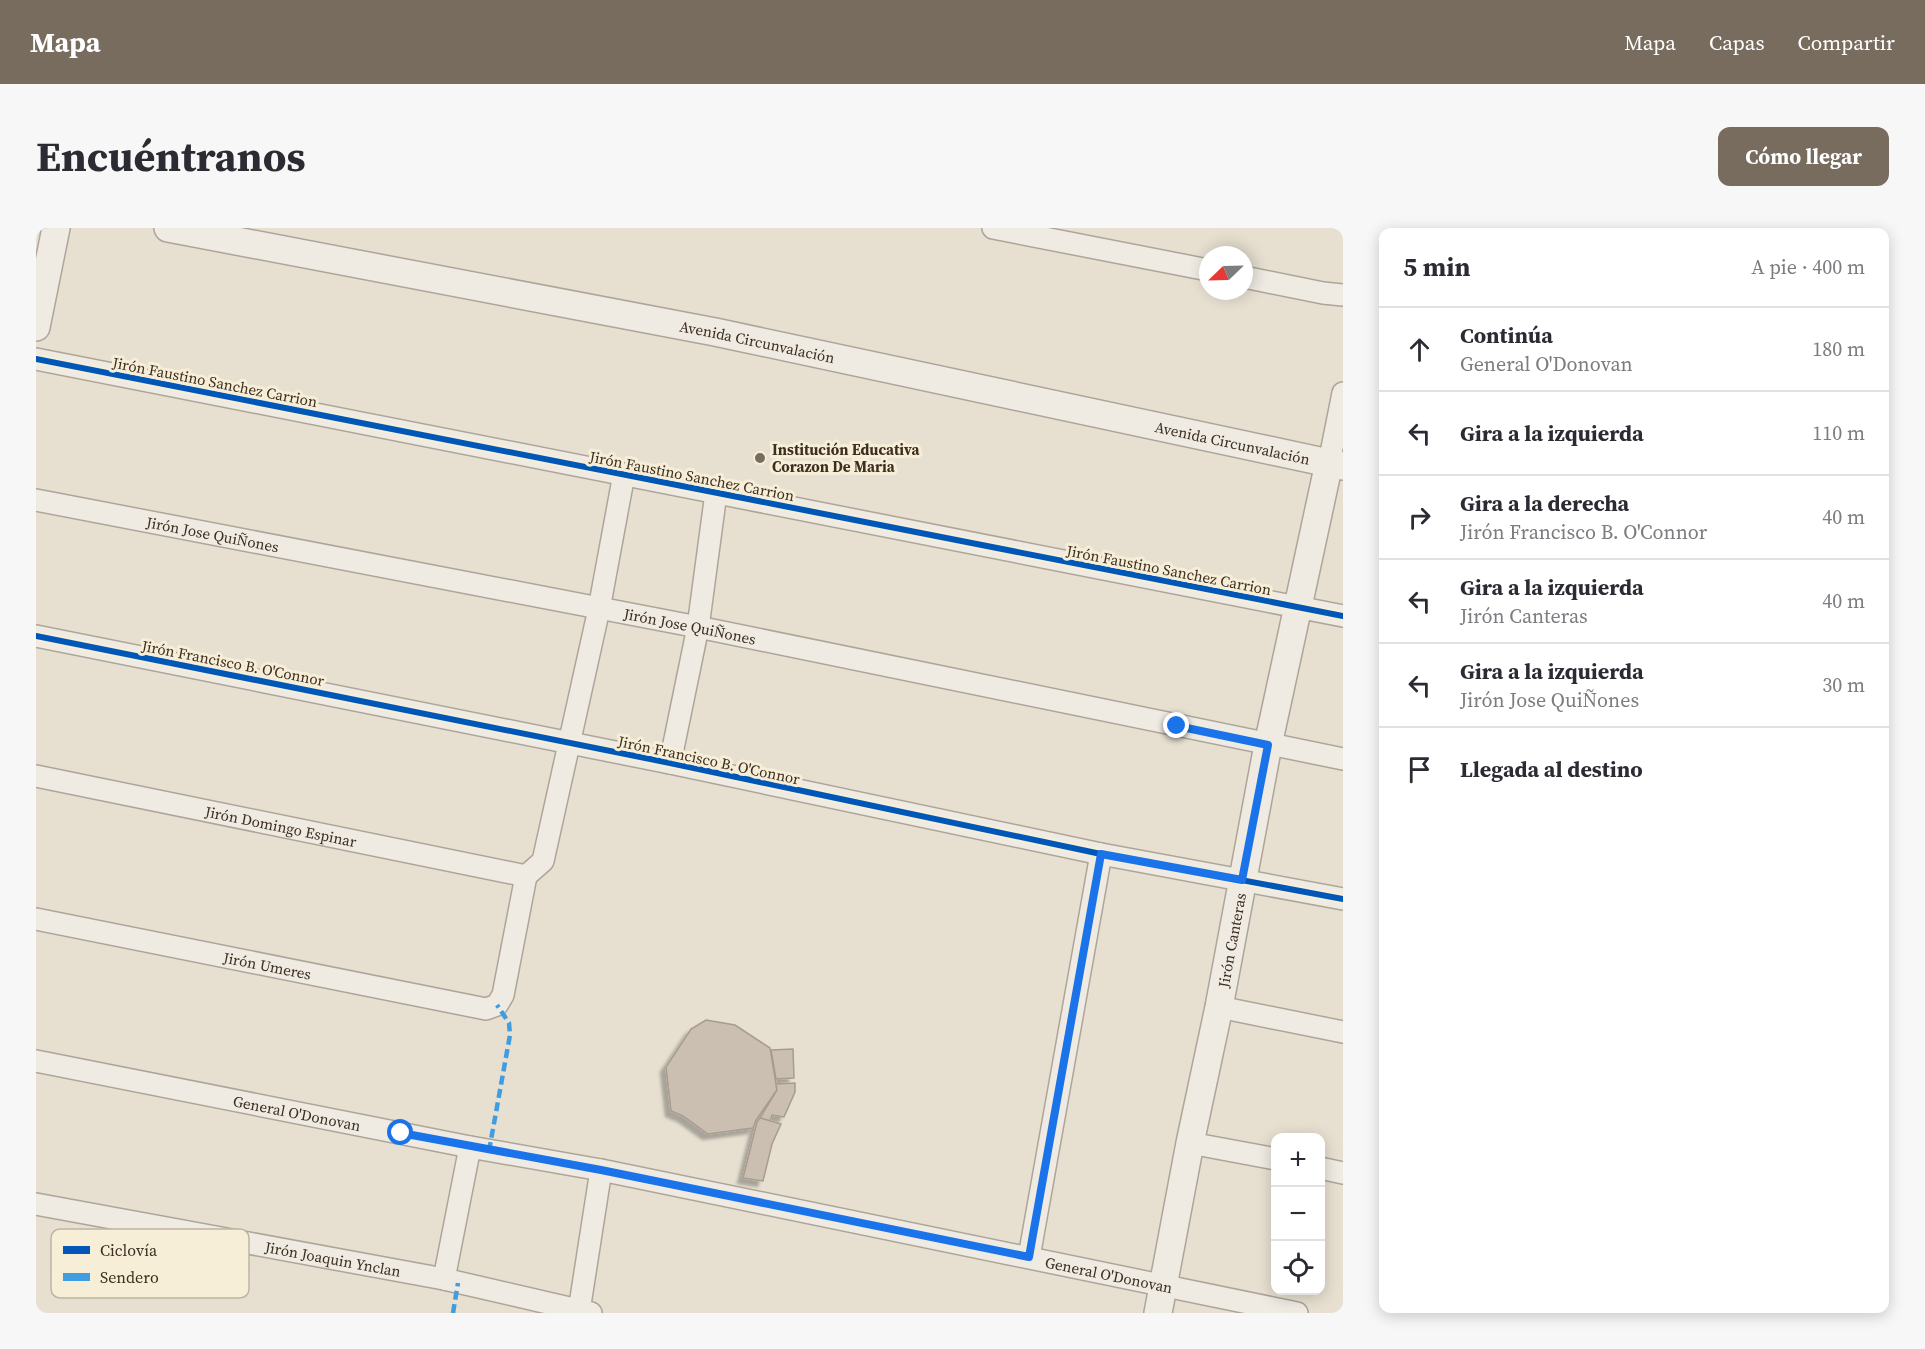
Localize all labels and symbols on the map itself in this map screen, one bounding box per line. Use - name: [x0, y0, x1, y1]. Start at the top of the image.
- north arrow: [1199, 246, 1253, 300]
- street label: Avenida Circunvalación: [678, 315, 837, 368]
- street label: Jirón Faustino Sanchez Carrion: [110, 352, 319, 412]
- street label: Avenida Circunvalación: [1153, 416, 1312, 469]
- place label: Institución Educativa Corazon De Maria: [772, 439, 920, 477]
- street label: Jirón Faustino Sanchez Carrion: [587, 446, 796, 506]
- marker: Institución Educativa Corazon De Maria: [753, 451, 767, 465]
- street label: Jirón Jose QuiÑones: [144, 511, 281, 557]
- street label: Jirón Faustino Sanchez Carrion: [1064, 540, 1273, 600]
- street label: Jirón Jose QuiÑones: [621, 602, 758, 649]
- street label: Jirón Francisco B. O'Connor: [139, 635, 327, 691]
- route end: [1163, 712, 1189, 738]
- street label: Jirón Francisco B. O'Connor: [615, 730, 803, 790]
- street label: Jirón Domingo Espinar: [202, 800, 359, 852]
- street label: Jirón Canteras: [1212, 891, 1251, 990]
- street label: Jirón Umeres: [221, 946, 313, 984]
- street label: General O'Donovan: [231, 1090, 363, 1136]
- route start: [387, 1119, 413, 1145]
- legend: [51, 1229, 249, 1298]
- street label: Jirón Joaquin Ynclan: [262, 1236, 403, 1281]
- text: Ciclovía: [100, 1239, 158, 1261]
- street label: General O'Donovan: [1043, 1251, 1175, 1298]
- text: Sendero: [100, 1266, 159, 1288]

